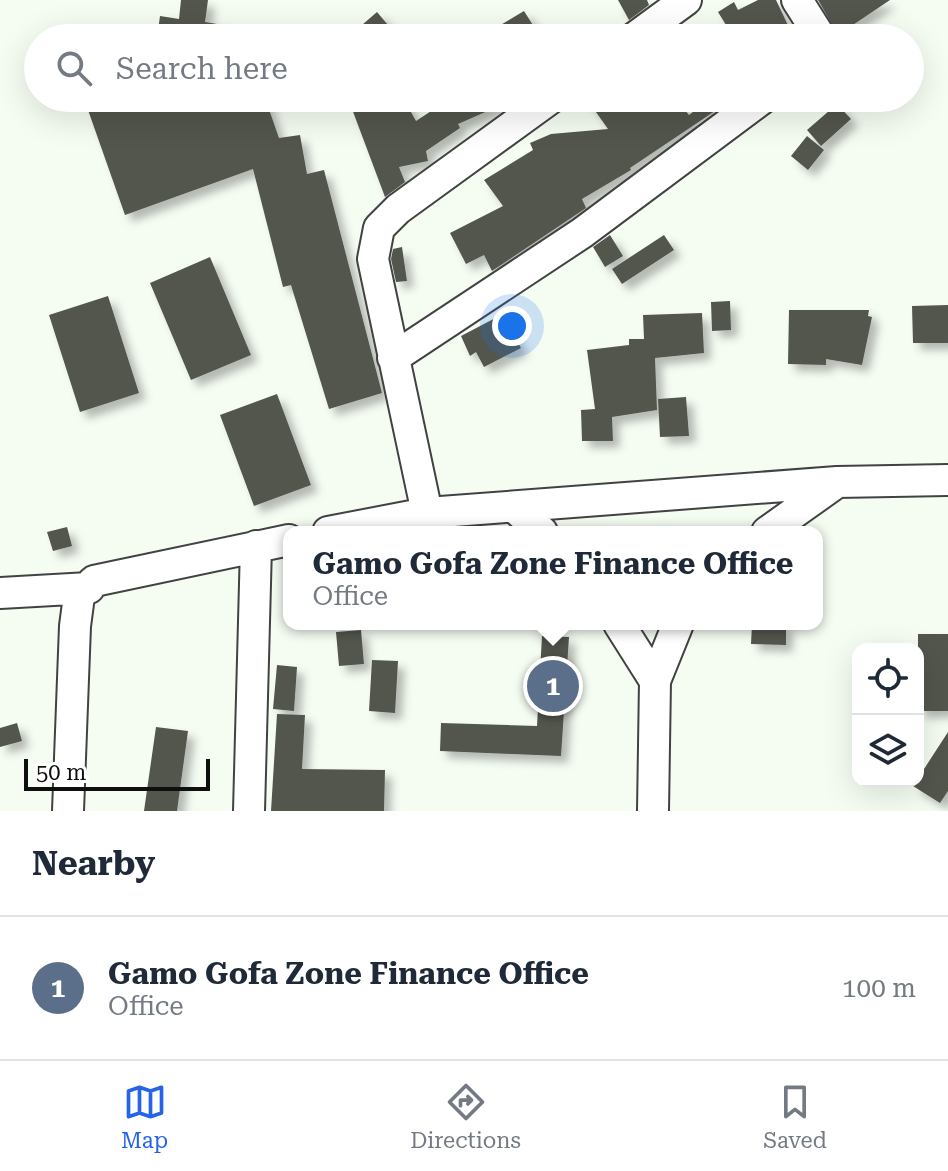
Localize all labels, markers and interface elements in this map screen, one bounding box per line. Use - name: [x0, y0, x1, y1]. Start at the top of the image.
- search box: [24, 24, 924, 112]
- icon: search: [52, 46, 96, 90]
- text: Search here: [116, 51, 288, 86]
- your location: [492, 306, 532, 346]
- popup: [283, 526, 823, 630]
- text: Gamo Gofa Zone Finance Office: [313, 546, 793, 581]
- text: Office: [313, 581, 388, 611]
- map controls: [852, 643, 924, 787]
- button: locate: [852, 643, 924, 715]
- pin: 1: [527, 656, 579, 716]
- button: layers: [852, 715, 924, 787]
- scale bar: [24, 755, 210, 791]
- text: 50 m: [36, 760, 86, 785]
- text: Nearby: [32, 843, 155, 883]
- text: Gamo Gofa Zone Finance Office: [108, 956, 589, 991]
- text: 1: [51, 973, 65, 1003]
- text: 100 m: [842, 973, 916, 1003]
- text: Office: [108, 991, 184, 1021]
- tab: Map: [121, 1080, 168, 1153]
- tab: Directions: [410, 1080, 521, 1153]
- tab: Saved: [763, 1080, 827, 1153]

